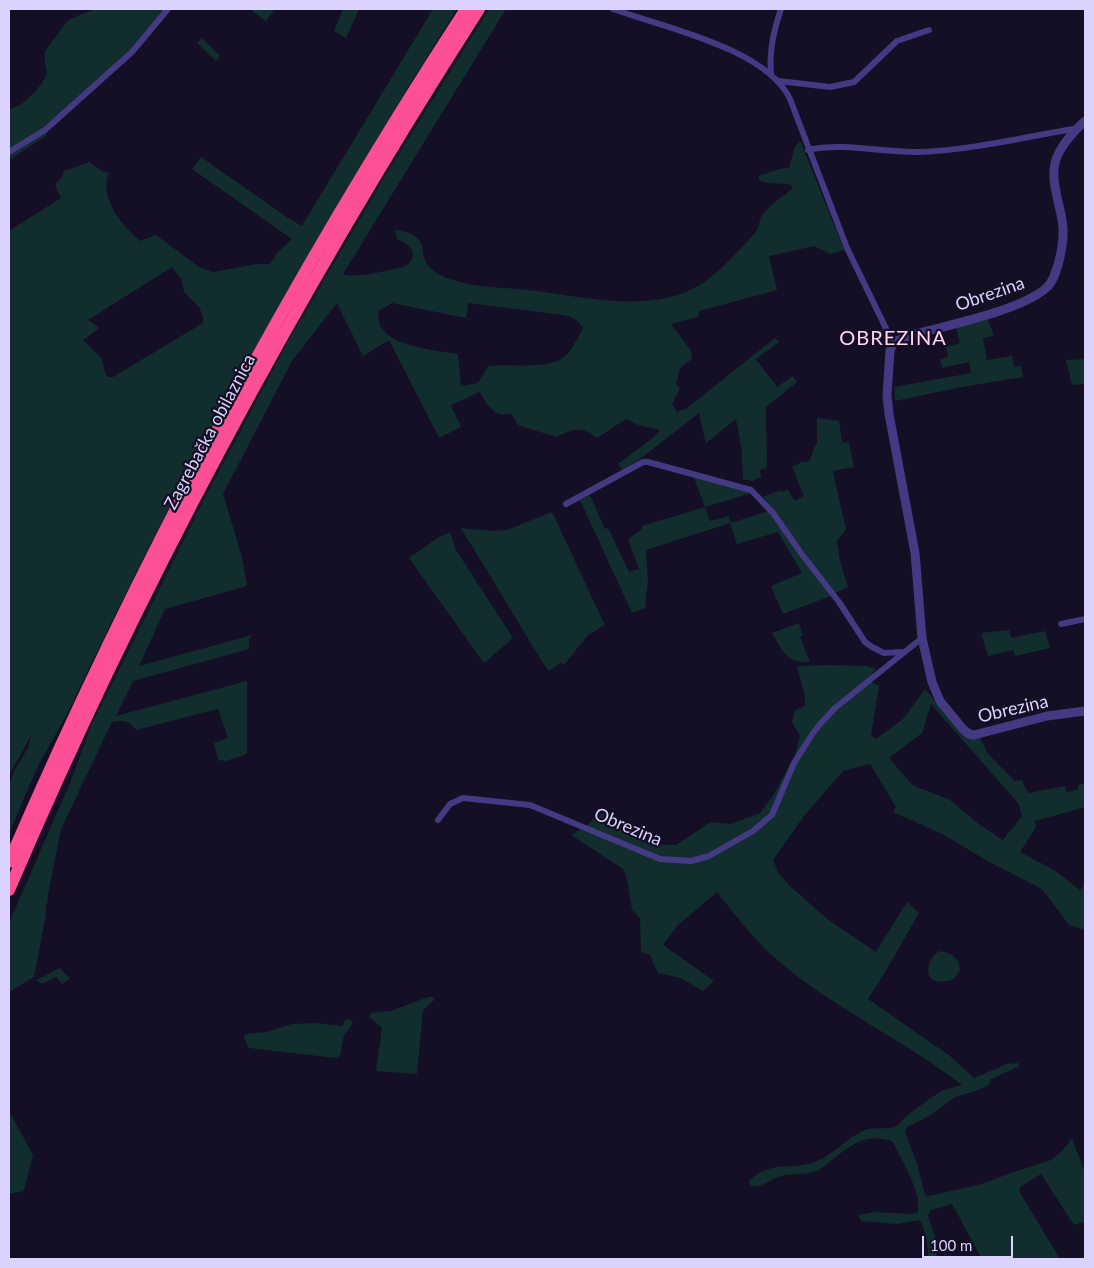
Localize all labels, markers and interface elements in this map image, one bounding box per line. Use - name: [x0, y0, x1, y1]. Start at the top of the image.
- street label: Obrezina: [953, 272, 1027, 316]
- district label: OBREZINA: [838, 327, 948, 351]
- street label: Zagrebačka obilaznica: [160, 351, 260, 513]
- street label: Obrezina: [976, 690, 1050, 728]
- street label: Obrezina: [591, 803, 665, 851]
- scale bar: [924, 1226, 1015, 1258]
- text: 100 m: [930, 1236, 972, 1254]

